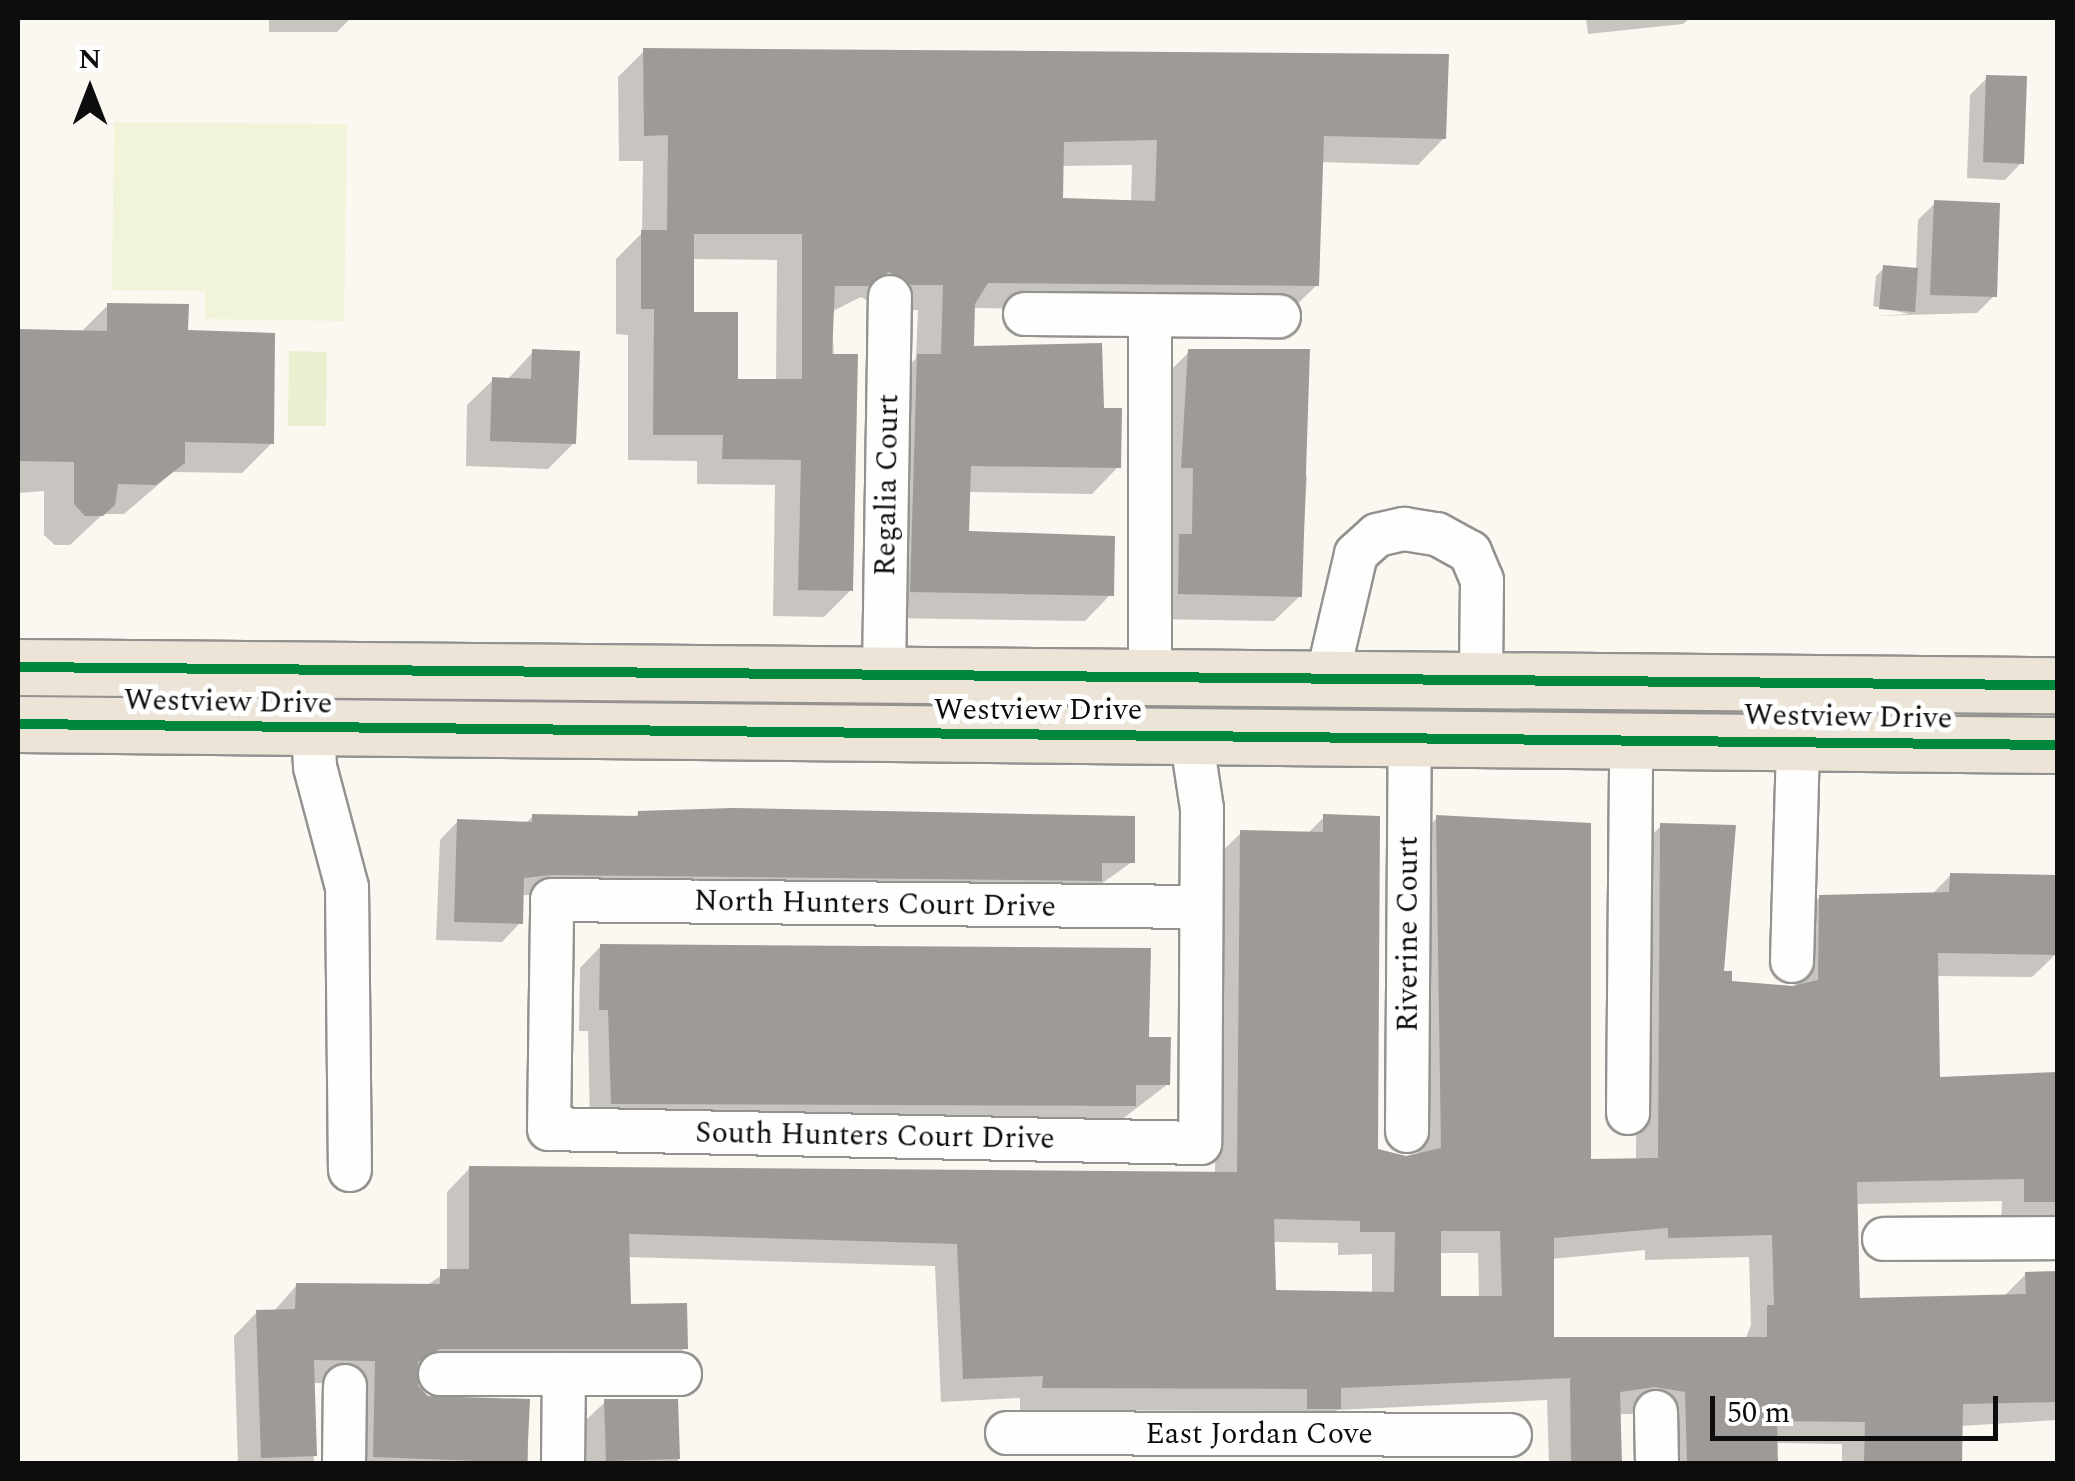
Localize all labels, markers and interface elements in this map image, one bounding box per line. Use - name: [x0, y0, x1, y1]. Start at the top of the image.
- text: N: [79, 38, 101, 81]
- north arrow: [40, 40, 140, 140]
- street label: Regalia Court: [867, 393, 907, 577]
- street label: Westview Drive: [123, 682, 333, 722]
- street label: Westview Drive: [934, 692, 1142, 728]
- street label: Westview Drive: [1743, 697, 1953, 737]
- street label: Riverine Court: [1390, 836, 1426, 1032]
- street label: North Hunters Court Drive: [694, 883, 1056, 925]
- street label: South Hunters Court Drive: [695, 1115, 1055, 1157]
- scale bar: [1715, 1376, 2002, 1438]
- text: 50 m: [1727, 1390, 1790, 1436]
- street label: East Jordan Cove: [1145, 1416, 1373, 1452]

